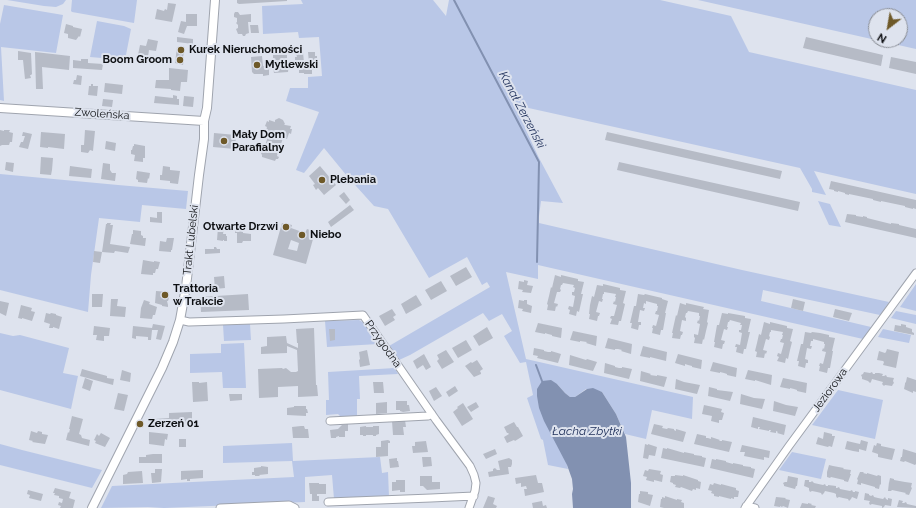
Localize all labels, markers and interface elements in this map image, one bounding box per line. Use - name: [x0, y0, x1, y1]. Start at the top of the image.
- north arrow: [868, 8, 908, 48]
- text: N: [875, 30, 889, 46]
- place label: Kurek Nieruchomości: [189, 43, 302, 57]
- marker: Kurek Nieruchomości: [176, 45, 186, 55]
- place label: Boom Groom: [103, 53, 172, 67]
- marker: Boom Groom: [175, 55, 185, 65]
- place label: Mytlewski: [265, 58, 318, 72]
- marker: Mytlewski: [252, 60, 262, 70]
- water label: Kanał Zerzeński: [496, 69, 548, 151]
- street label: Zwoleńska: [74, 105, 130, 123]
- place label: Mały Dom Parafialny: [232, 128, 285, 154]
- marker: Mały Dom Parafialny: [219, 136, 229, 146]
- place label: Plebania: [330, 173, 376, 187]
- marker: Plebania: [317, 175, 327, 185]
- street label: Trakt Lubelski: [181, 204, 201, 276]
- place label: Otwarte Drzwi: [203, 220, 278, 234]
- marker: Otwarte Drzwi: [281, 222, 291, 232]
- place label: Niebo: [310, 228, 341, 242]
- marker: Niebo: [297, 230, 307, 240]
- place label: Trattoria w Trakcie: [173, 282, 223, 308]
- marker: Trattoria w Trakcie: [160, 290, 170, 300]
- street label: Przygodna: [362, 318, 404, 370]
- street label: Jeziorowa: [810, 366, 850, 414]
- place label: Zerzeń 01: [148, 417, 199, 431]
- marker: Zerzeń 01: [135, 419, 145, 429]
- water label: Łacha Zbytki: [552, 424, 622, 438]

